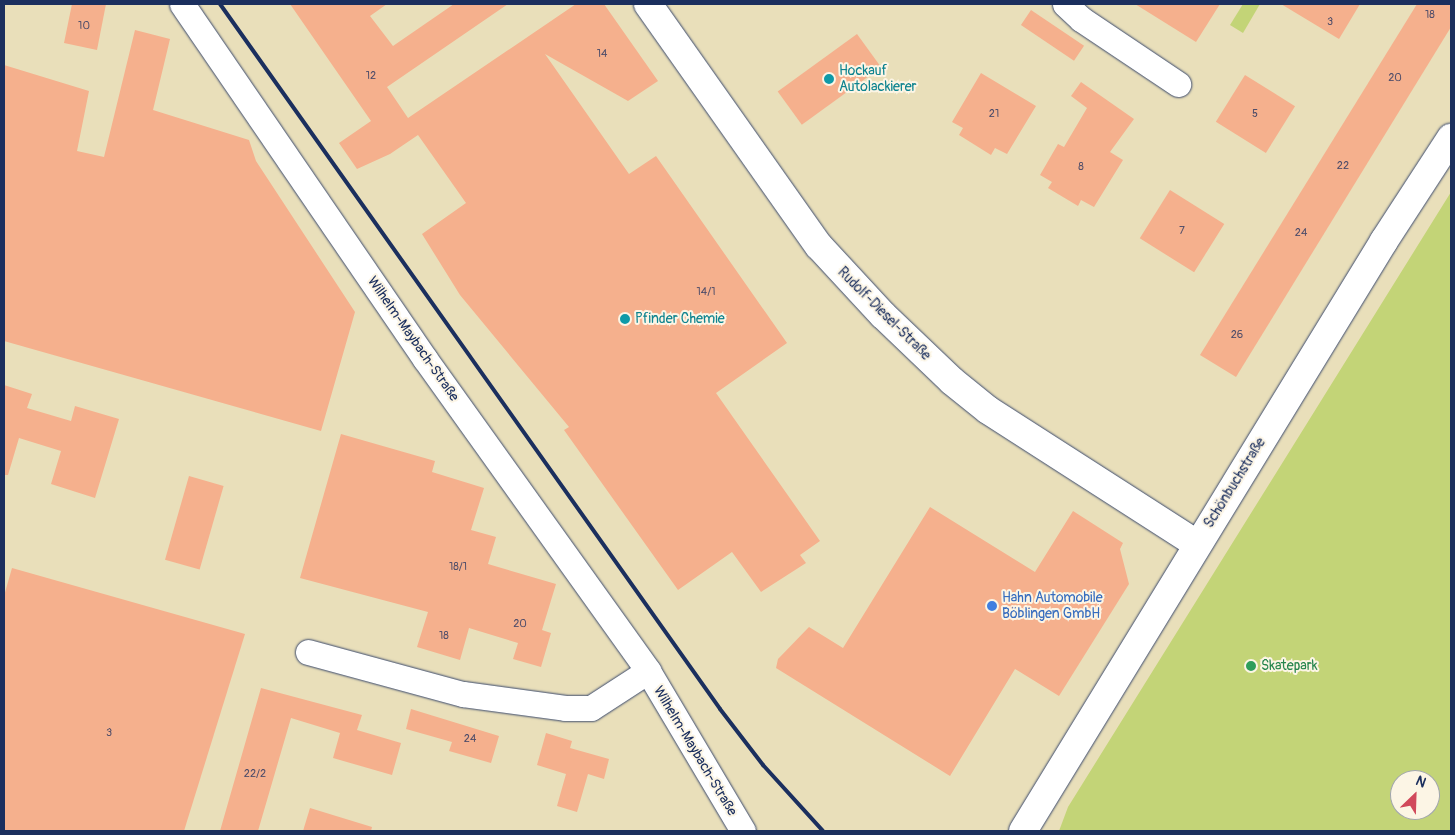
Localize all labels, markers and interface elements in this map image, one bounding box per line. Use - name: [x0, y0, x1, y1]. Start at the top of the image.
- house number: 18: [1425, 8, 1435, 22]
- house number: 3: [1327, 15, 1333, 29]
- house number: 10: [78, 19, 90, 33]
- house number: 14: [597, 47, 607, 61]
- place label: Hockauf Autolackierer: [839, 63, 917, 95]
- house number: 12: [366, 69, 376, 83]
- house number: 20: [1388, 71, 1402, 85]
- marker: Hockauf Autolackierer: [823, 73, 835, 85]
- house number: 21: [989, 107, 999, 121]
- house number: 5: [1252, 107, 1258, 121]
- house number: 22: [1337, 159, 1349, 173]
- house number: 8: [1078, 160, 1084, 174]
- house number: 7: [1179, 224, 1185, 238]
- house number: 24: [1295, 226, 1307, 240]
- street label: Rudolf-Diesel-Straße: [834, 264, 934, 364]
- street label: Wilhelm-Maybach-Straße: [364, 273, 462, 405]
- house number: 14/1: [697, 285, 715, 299]
- place label: Pfinder Chemie: [635, 311, 725, 327]
- marker: Pfinder Chemie: [619, 313, 631, 325]
- house number: 26: [1231, 328, 1243, 342]
- street label: Schönbuchstraße: [1201, 435, 1269, 531]
- house number: 18/1: [449, 560, 467, 574]
- place label: Hahn Automobile Böblingen GmbH: [1002, 590, 1103, 622]
- marker: Hahn Automobile Böblingen GmbH: [986, 600, 998, 612]
- house number: 20: [513, 617, 527, 631]
- house number: 18: [439, 629, 449, 643]
- place label: Skatepark: [1261, 658, 1318, 674]
- marker: Skatepark: [1245, 660, 1257, 672]
- street label: Wilhelm-Maybach-Straße: [650, 683, 740, 819]
- house number: 3: [106, 726, 112, 740]
- house number: 24: [464, 732, 476, 746]
- house number: 22/2: [244, 767, 266, 781]
- north arrow: [1390, 770, 1440, 820]
- text: N: [1413, 772, 1429, 791]

